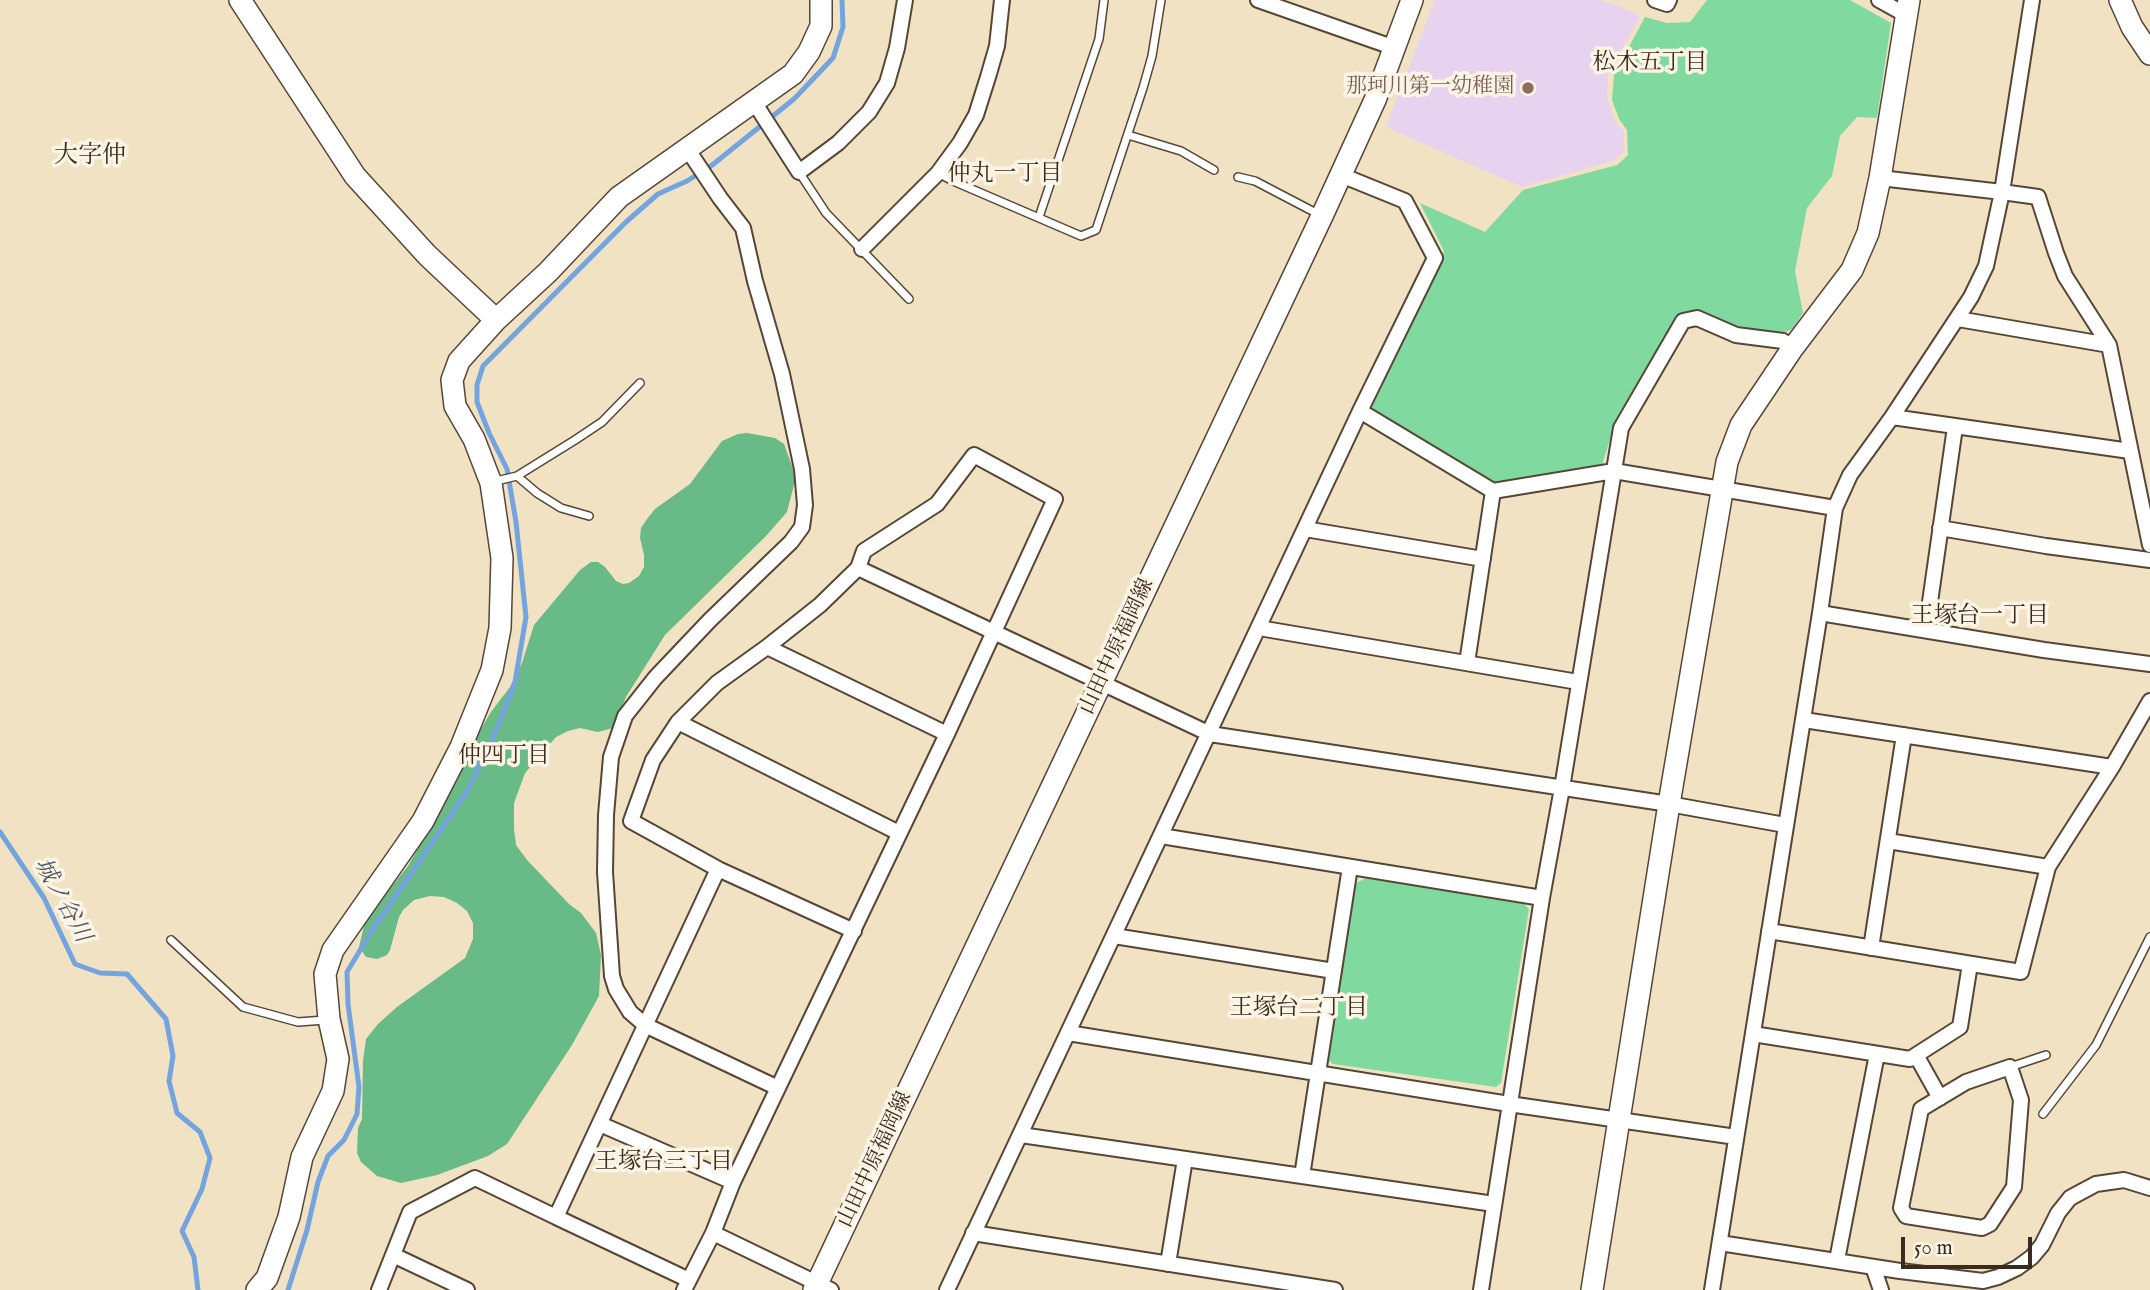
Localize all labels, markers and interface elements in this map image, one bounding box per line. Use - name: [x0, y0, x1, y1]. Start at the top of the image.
- district label: 松木五丁目: [1593, 50, 1707, 78]
- place label: 那珂川第一幼稚園: [1346, 75, 1514, 101]
- marker: 那珂川第一幼稚園: [1520, 80, 1536, 96]
- district label: 大字仲: [54, 143, 126, 171]
- district label: 仲丸一丁目: [948, 161, 1062, 189]
- street label: 山田中原福岡線: [1076, 575, 1160, 719]
- district label: 王塚台一丁目: [1911, 603, 2049, 631]
- district label: 仲四丁目: [458, 743, 550, 771]
- water label: 城ノ谷川: [27, 854, 95, 948]
- district label: 王塚台二丁目: [1230, 995, 1368, 1023]
- street label: 山田中原福岡線: [834, 1088, 918, 1232]
- district label: 王塚台三丁目: [595, 1149, 733, 1177]
- scale bar: [1905, 1224, 2036, 1268]
- text: 50 m: [1914, 1235, 1953, 1262]

